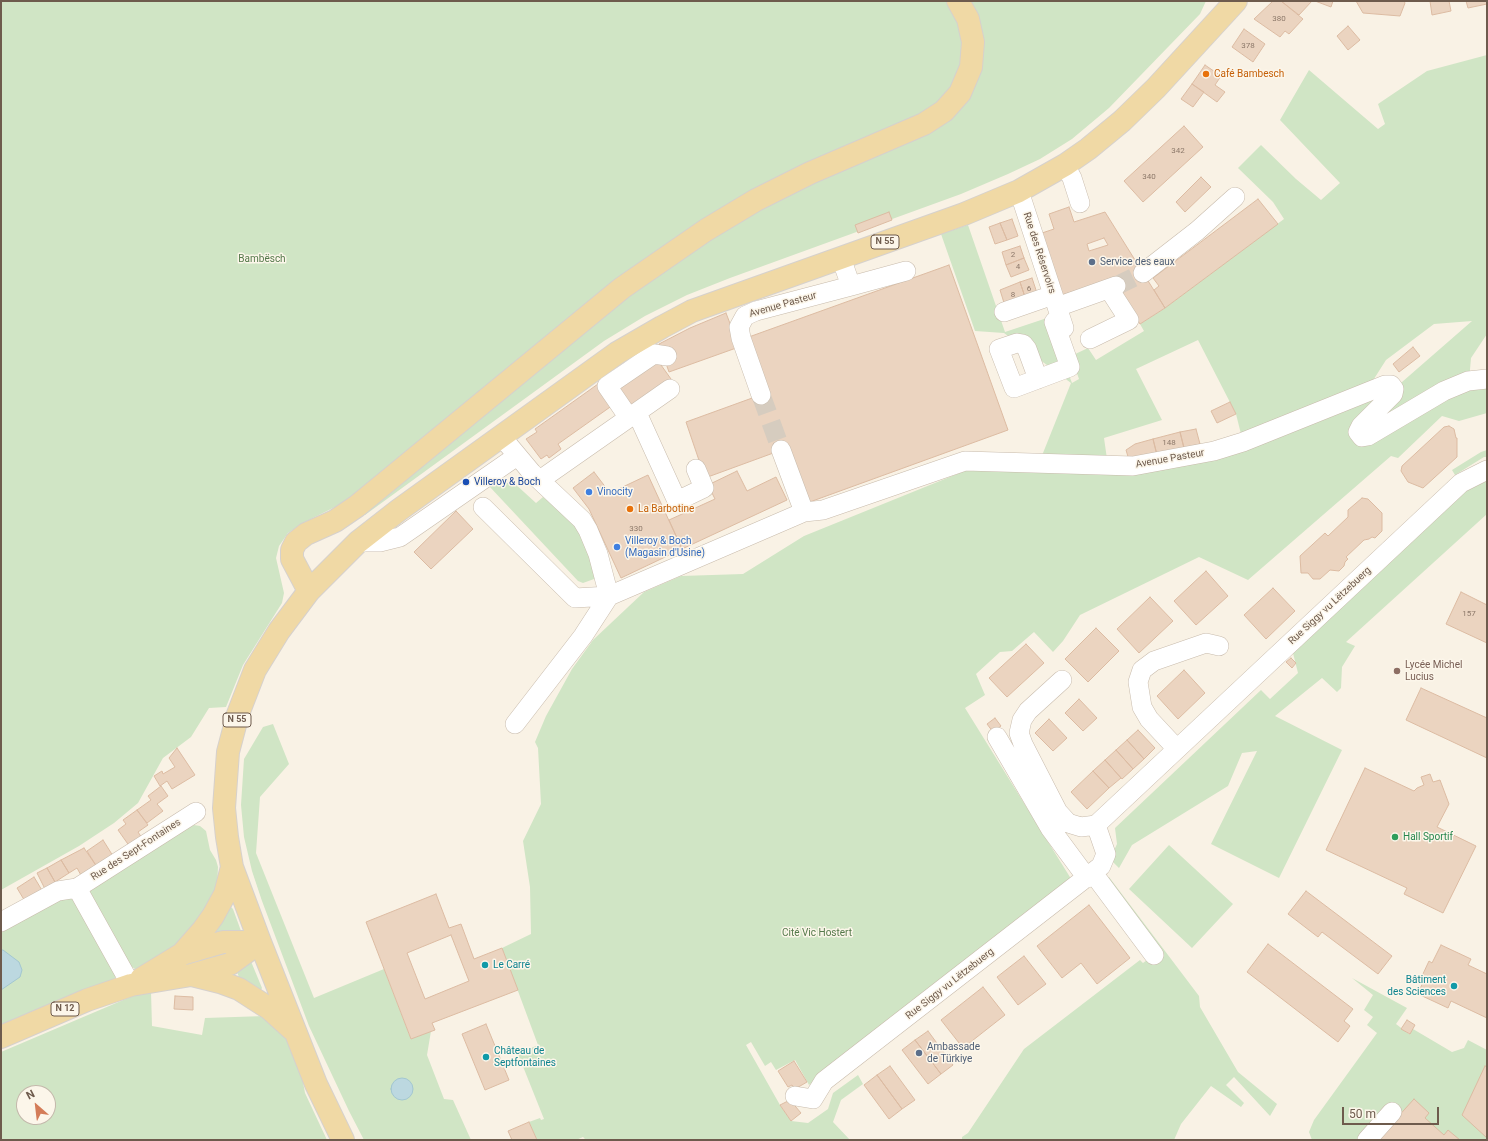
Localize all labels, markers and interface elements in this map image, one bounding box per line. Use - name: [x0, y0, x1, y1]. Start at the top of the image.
- house number: 380: [1272, 14, 1286, 24]
- house number: 378: [1241, 41, 1255, 51]
- place label: Café Bambesch: [1214, 68, 1284, 80]
- marker: Café Bambesch: [1201, 69, 1211, 79]
- house number: 342: [1171, 146, 1185, 156]
- house number: 340: [1142, 172, 1156, 182]
- street label: Rue des Réservoirs: [1020, 211, 1058, 295]
- road number: N 55: [871, 235, 899, 249]
- house number: 2: [1011, 250, 1015, 260]
- park label: Bambësch: [238, 253, 286, 265]
- place label: Service des eaux: [1100, 256, 1175, 268]
- marker: Service des eaux: [1087, 257, 1097, 267]
- house number: 4: [1016, 262, 1020, 272]
- house number: 6: [1027, 284, 1031, 294]
- street label: Avenue Pasteur: [748, 290, 818, 320]
- house number: 8: [1011, 290, 1015, 300]
- house number: 148: [1162, 438, 1176, 448]
- street label: Avenue Pasteur: [1135, 447, 1205, 471]
- place label: Villeroy & Boch: [474, 476, 540, 488]
- marker: Villeroy & Boch: [461, 477, 471, 487]
- place label: Vinocity: [597, 486, 633, 498]
- marker: Vinocity: [584, 487, 594, 497]
- place label: La Barbotine: [638, 503, 694, 515]
- marker: La Barbotine: [625, 504, 635, 514]
- house number: 330: [629, 524, 643, 534]
- place label: Villeroy & Boch (Magasin d'Usine): [625, 535, 705, 558]
- marker: Villeroy & Boch (Magasin d'Usine): [612, 542, 622, 552]
- street label: Rue Siggy vu Lëtzebuerg: [1286, 565, 1374, 647]
- house number: 157: [1462, 609, 1476, 619]
- place label: Lycée Michel Lucius: [1405, 659, 1462, 682]
- marker: Lycée Michel Lucius: [1392, 666, 1402, 676]
- road number: N 55: [223, 713, 251, 727]
- street label: Rue des Sept-Fontaines: [89, 816, 183, 884]
- place label: Hall Sportif: [1403, 831, 1453, 843]
- marker: Hall Sportif: [1390, 832, 1400, 842]
- park label: Cité Vic Hostert: [782, 927, 852, 939]
- street label: Rue Siggy vu Lëtzebuerg: [904, 946, 996, 1022]
- place label: Le Carré: [493, 959, 530, 971]
- marker: Le Carré: [480, 960, 490, 970]
- place label: Bâtiment des Sciences: [1387, 974, 1446, 998]
- marker: Bâtiment des Sciences: [1449, 981, 1459, 991]
- road number: N 12: [51, 1002, 79, 1016]
- place label: Ambassade de Türkiye: [927, 1041, 980, 1064]
- place label: Château de Septfontaines: [494, 1045, 556, 1068]
- marker: Ambassade de Türkiye: [914, 1048, 924, 1058]
- marker: Château de Septfontaines: [481, 1052, 491, 1062]
- north arrow: [16, 1085, 56, 1125]
- text: N: [24, 1087, 37, 1102]
- scale bar: [1344, 1099, 1441, 1125]
- text: 50 m: [1349, 1107, 1376, 1121]

